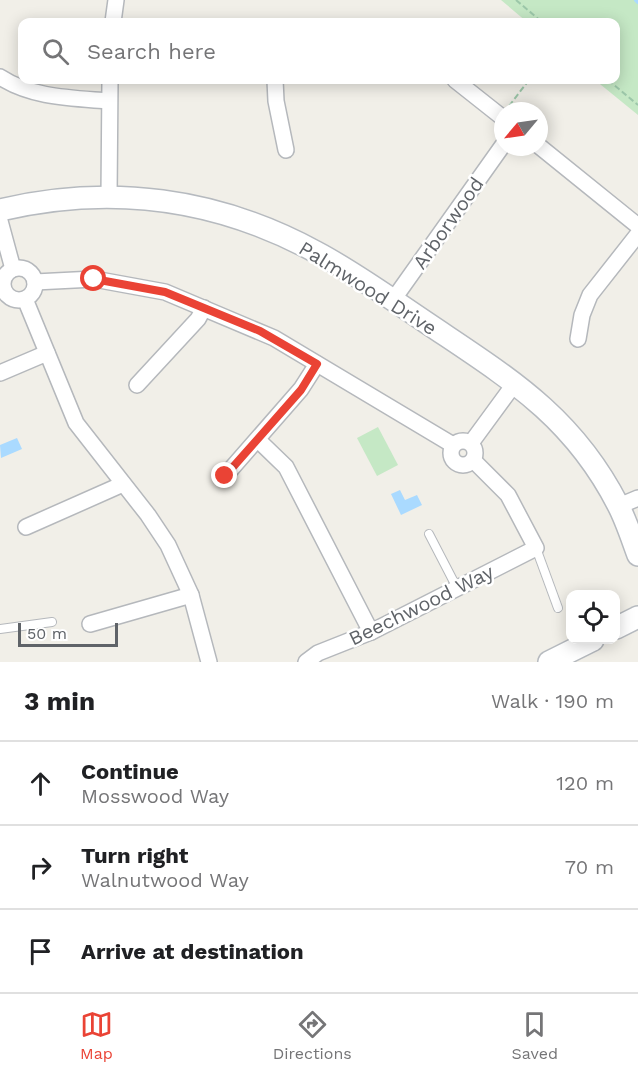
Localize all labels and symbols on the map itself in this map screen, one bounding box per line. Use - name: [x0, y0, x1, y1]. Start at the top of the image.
- north arrow: [494, 102, 548, 156]
- street label: Arborwood: [407, 172, 489, 274]
- street label: Palmwood Drive: [295, 236, 441, 340]
- route start: [80, 265, 106, 291]
- route end: [211, 462, 237, 488]
- street label: Beechwood Way: [345, 559, 498, 650]
- scale bar: [18, 620, 118, 648]

